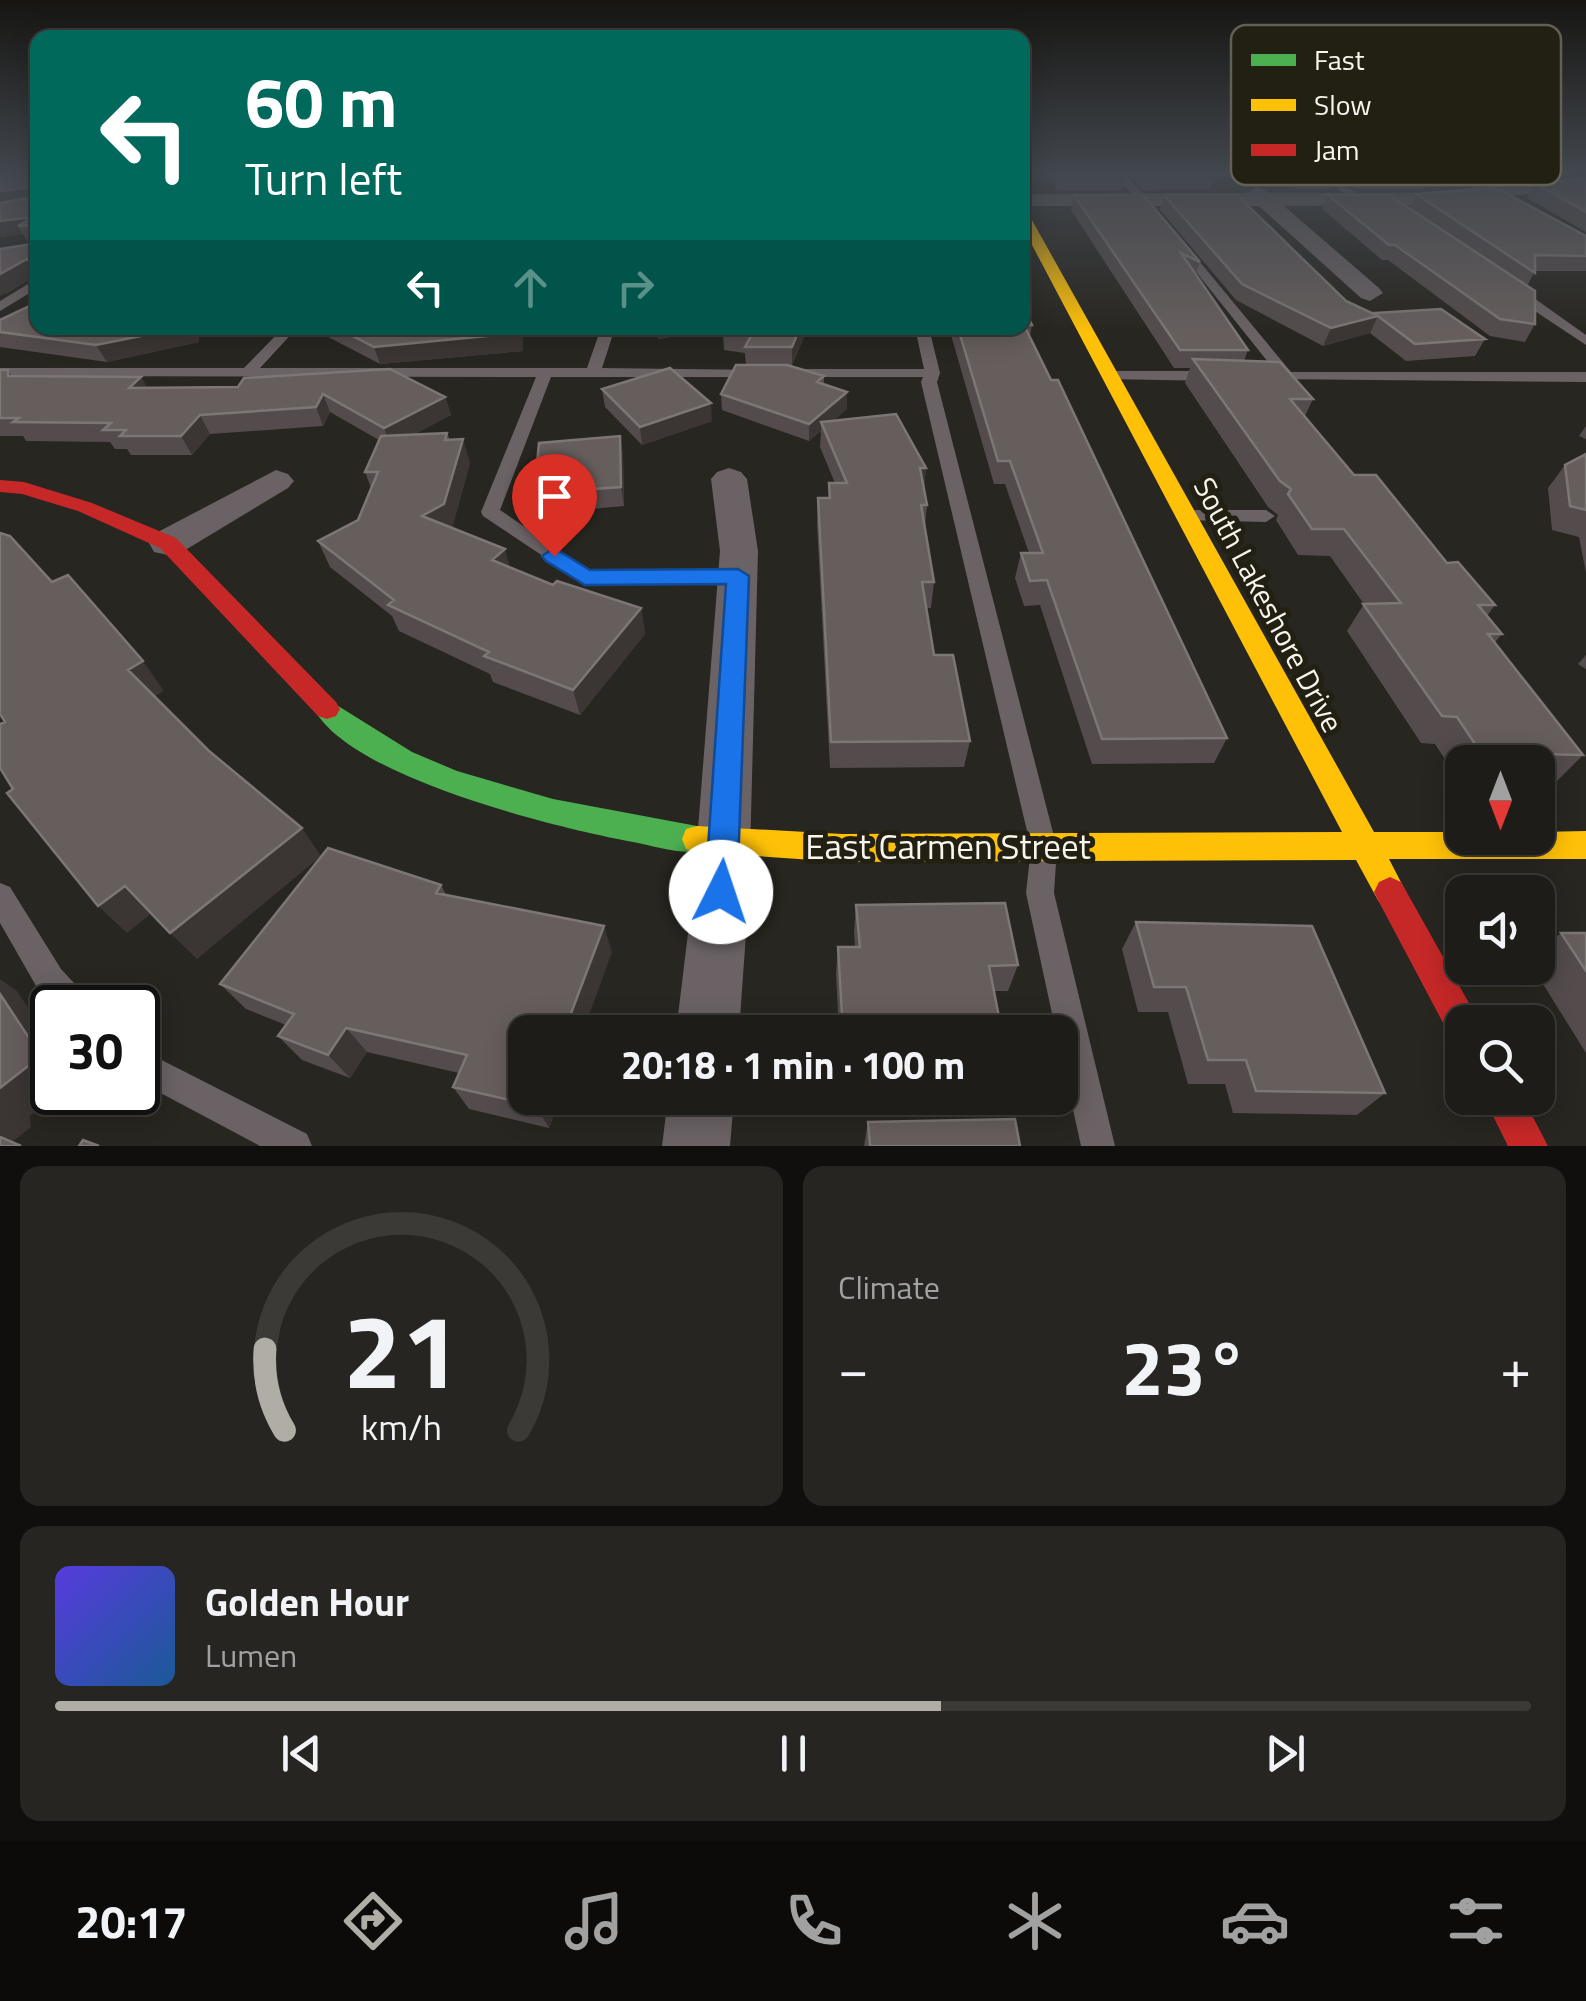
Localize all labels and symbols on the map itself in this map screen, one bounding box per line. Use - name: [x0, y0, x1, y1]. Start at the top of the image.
- legend: [1231, 25, 1561, 185]
- text: Fast: [1314, 38, 1365, 81]
- text: Slow: [1314, 83, 1372, 126]
- text: Jam: [1314, 128, 1360, 171]
- pin: [512, 454, 597, 557]
- street label: South Lakeshore Drive: [1182, 469, 1356, 740]
- north arrow: [1445, 745, 1555, 855]
- street label: East Carmen Street: [805, 819, 1091, 873]
- position arrow: [669, 840, 773, 944]
- speed limit sign: 30: [30, 985, 160, 1115]

